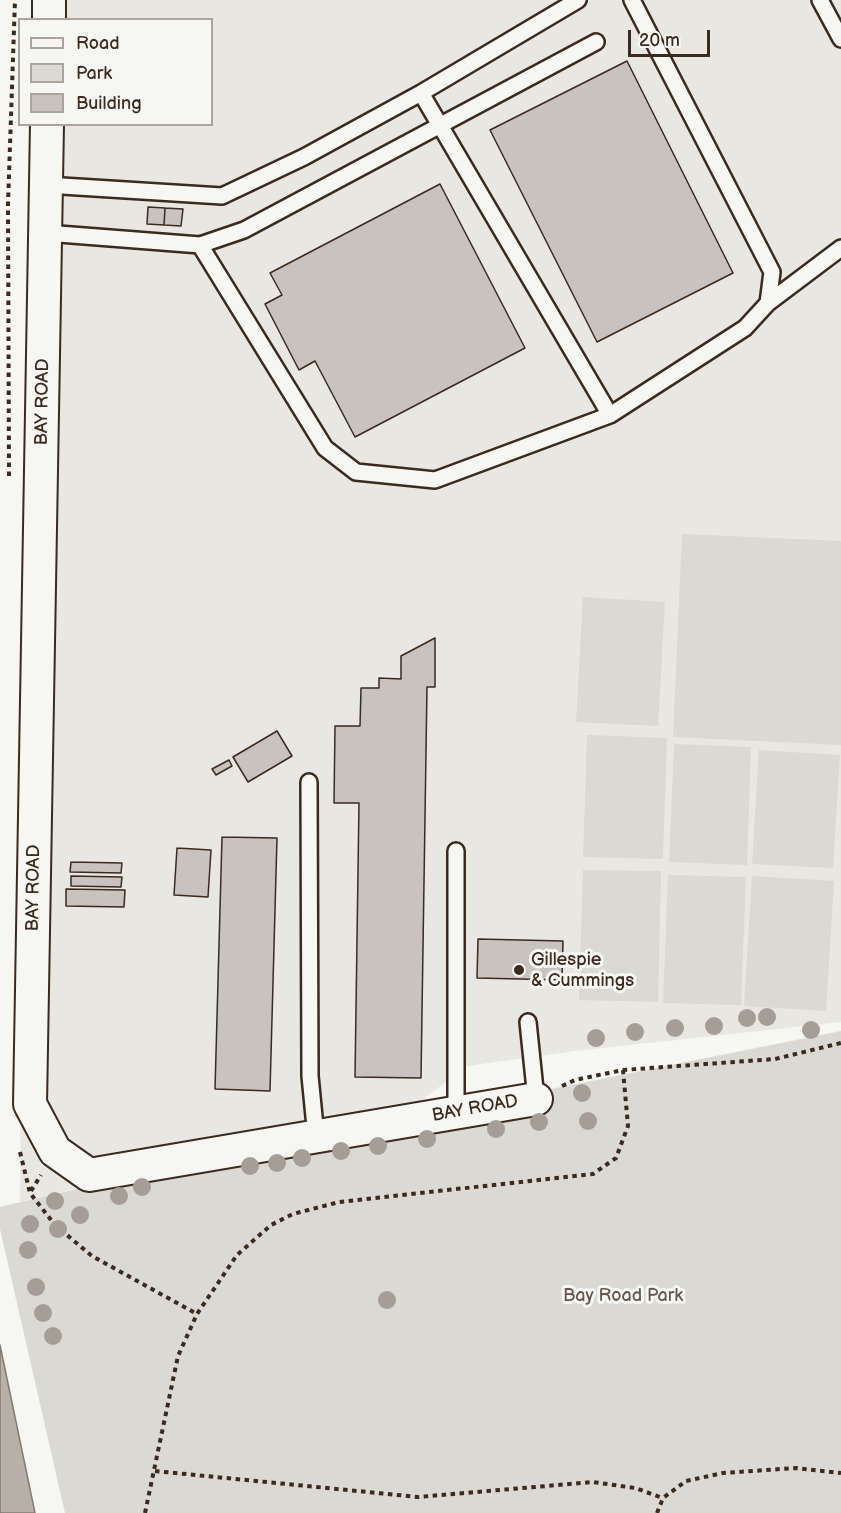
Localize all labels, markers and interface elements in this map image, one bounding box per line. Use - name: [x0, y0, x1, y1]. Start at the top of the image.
- legend: [18, 18, 213, 126]
- scale bar: [631, 18, 714, 56]
- text: 20 m: [639, 30, 680, 51]
- text: Road: [76, 33, 120, 54]
- text: Park: [76, 63, 112, 84]
- text: Building: [76, 93, 142, 114]
- street label: BAY ROAD: [31, 358, 55, 446]
- street label: BAY ROAD: [22, 844, 46, 932]
- place label: Gillespie & Cummings: [531, 949, 634, 992]
- marker: Gillespie & Cummings: [512, 963, 526, 977]
- street label: BAY ROAD: [430, 1091, 520, 1127]
- park label: Bay Road Park: [563, 1285, 683, 1307]

